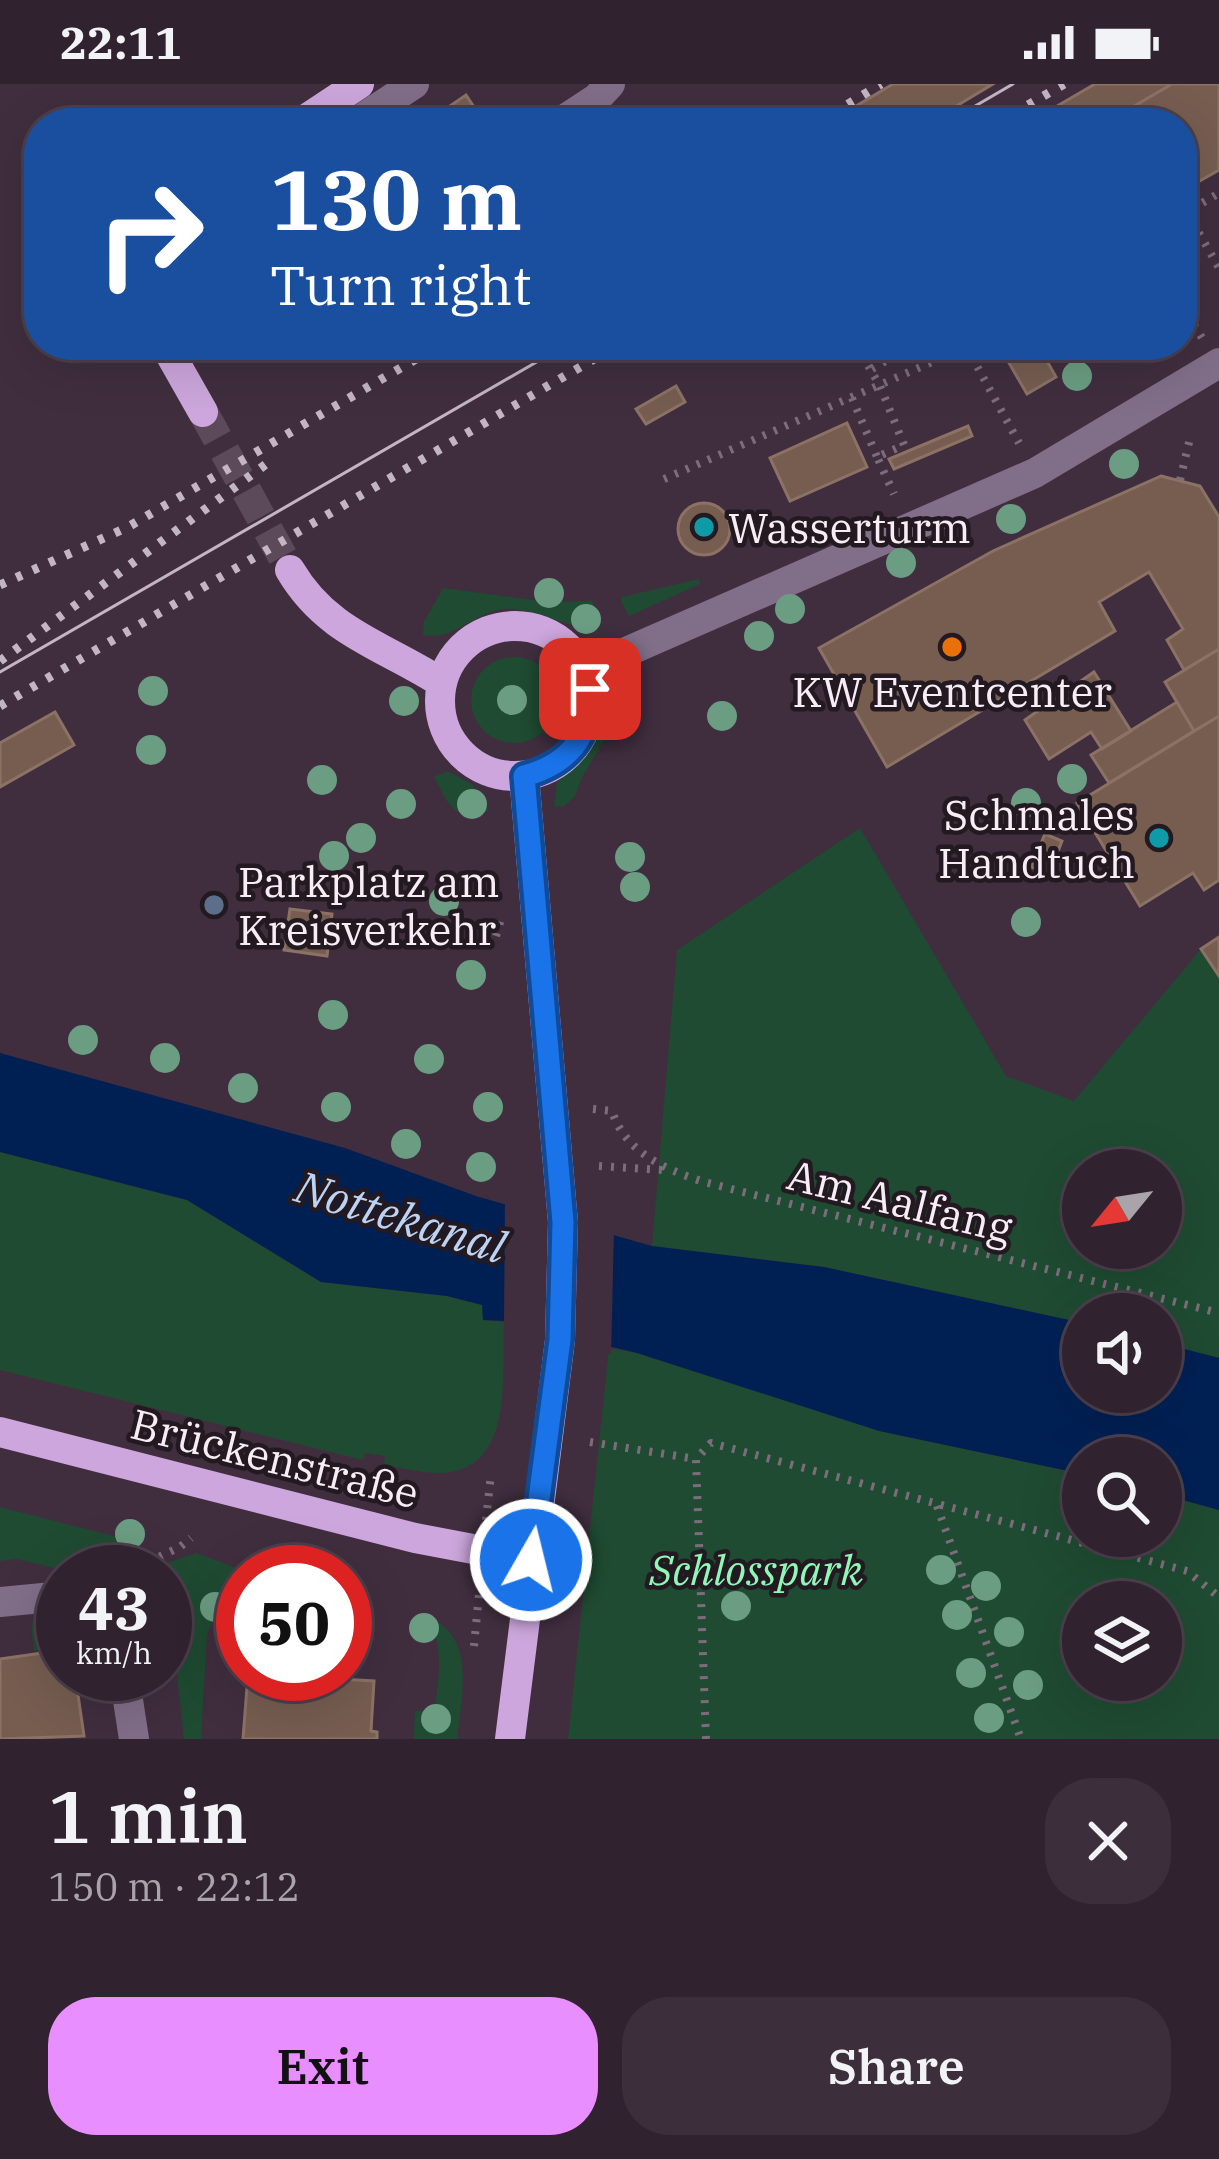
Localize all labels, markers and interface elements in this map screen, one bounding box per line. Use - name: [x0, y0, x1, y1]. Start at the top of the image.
- text: 22:11: [60, 13, 182, 71]
- text: 130 m: [270, 144, 522, 253]
- icon: right: [72, 156, 228, 312]
- text: Turn right: [270, 250, 532, 320]
- place label: Wasserturm: [728, 500, 971, 555]
- marker: Wasserturm: [691, 514, 717, 540]
- marker: KW Eventcenter: [939, 634, 965, 660]
- pin: [539, 638, 641, 740]
- icon: arrive: [557, 656, 623, 722]
- place label: KW Eventcenter: [792, 664, 1112, 719]
- place label: Schmales Handtuch: [938, 787, 1135, 890]
- marker: Schmales Handtuch: [1146, 825, 1172, 851]
- place label: Parkplatz am Kreisverkehr: [238, 854, 499, 957]
- marker: Parkplatz am Kreisverkehr: [201, 892, 227, 918]
- street label: Am Aalfang: [782, 1147, 1018, 1256]
- north arrow: [1062, 1149, 1182, 1269]
- map controls: [1062, 1149, 1182, 1701]
- water label: Nottekanal: [288, 1156, 514, 1276]
- button: sound: [1062, 1293, 1182, 1413]
- street label: Brückenstraße: [125, 1396, 425, 1520]
- button: search: [1062, 1437, 1182, 1557]
- position arrow: [468, 1497, 594, 1623]
- park label: Schlosspark: [648, 1542, 863, 1597]
- speed limit sign: 50: [216, 1545, 372, 1701]
- text: 43: [78, 1568, 150, 1647]
- button: layers: [1062, 1581, 1182, 1701]
- text: km/h: [76, 1633, 152, 1672]
- text: 1 min: [48, 1769, 248, 1863]
- button: close: [1045, 1778, 1171, 1904]
- text: 150 m · 22:12: [48, 1861, 300, 1912]
- button: Exit: [48, 1997, 598, 2135]
- button: Share: [622, 1997, 1171, 2135]

